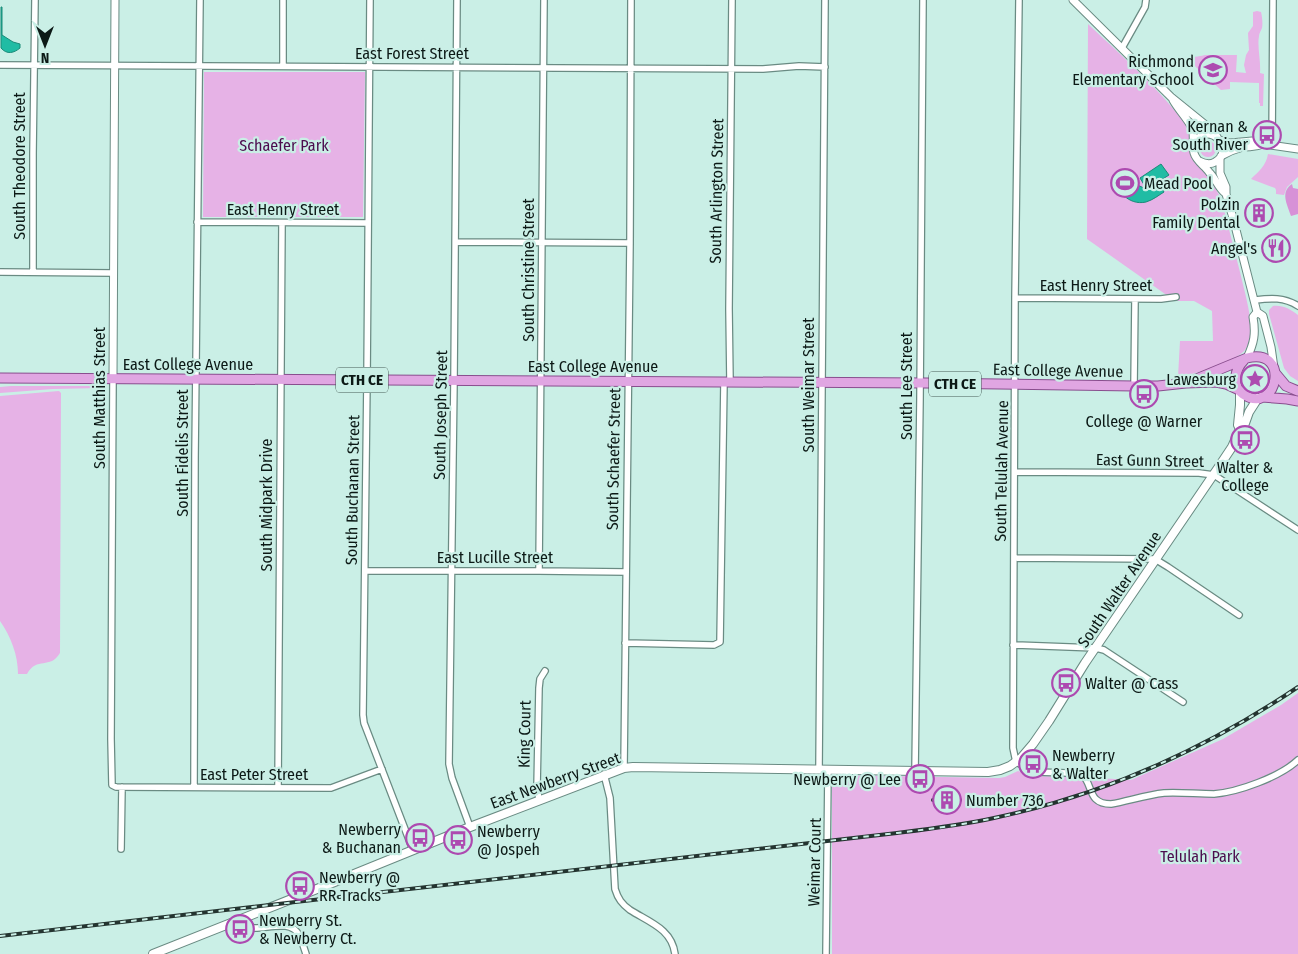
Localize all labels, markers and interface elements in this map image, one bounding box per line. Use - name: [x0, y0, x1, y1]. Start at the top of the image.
- north arrow: [20, 20, 70, 70]
- street label: East Forest Street: [355, 44, 470, 63]
- text: N: [41, 49, 49, 66]
- place label: Richmond Elementary School: [1072, 52, 1194, 89]
- school or university icon: Richmond Elementary School: [1198, 55, 1228, 85]
- street label: South Theodore Street: [10, 92, 29, 240]
- street label: South Arlington Street: [706, 117, 727, 264]
- place label: Kernan & South River: [1173, 117, 1248, 154]
- bus stop icon: Kernan & South River: [1252, 120, 1282, 150]
- park label: Schaefer Park: [239, 136, 329, 155]
- sports icon: Mead Pool: [1110, 168, 1140, 198]
- place label: Mead Pool: [1144, 174, 1212, 193]
- place label: Polzin Family Dental: [1152, 195, 1240, 232]
- street label: South Christine Street: [519, 197, 538, 342]
- building icon: Polzin Family Dental: [1244, 198, 1274, 228]
- street label: East Henry Street: [227, 200, 340, 219]
- restaurant icon: Angel's: [1261, 233, 1291, 263]
- place label: Angel's: [1211, 239, 1257, 258]
- street label: East Henry Street: [1040, 276, 1153, 295]
- street label: South Weimar Street: [799, 317, 818, 452]
- street label: South Matthias Street: [90, 326, 109, 469]
- street label: South Lee Street: [897, 331, 916, 440]
- street label: South Joseph Street: [430, 349, 451, 480]
- street label: East College Avenue: [123, 355, 253, 374]
- street label: East College Avenue: [528, 357, 658, 376]
- street label: East College Avenue: [993, 360, 1123, 381]
- place icon: Lawesburg: [1240, 364, 1270, 394]
- road number: CTH CE: [336, 368, 388, 392]
- place label: Lawesburg: [1166, 370, 1236, 389]
- road number: CTH CE: [929, 372, 981, 396]
- bus stop icon: College @ Warner: [1129, 379, 1159, 409]
- street label: South Schaefer Street: [603, 387, 624, 530]
- street label: South Fidelis Street: [173, 389, 192, 517]
- street label: South Telulah Avenue: [991, 400, 1012, 542]
- place label: College @ Warner: [1086, 412, 1203, 431]
- street label: South Buchanan Street: [342, 414, 363, 565]
- bus stop icon: Walter & College: [1230, 425, 1260, 455]
- street label: South Midpark Drive: [257, 438, 276, 572]
- street label: East Gunn Street: [1096, 450, 1205, 471]
- place label: Walter & College: [1217, 458, 1273, 495]
- street label: South Walter Avenue: [1074, 528, 1165, 651]
- street label: East Lucille Street: [437, 548, 554, 567]
- bus stop icon: Walter @ Cass: [1051, 668, 1081, 698]
- place label: Walter @ Cass: [1085, 674, 1179, 693]
- street label: King Court: [514, 699, 535, 768]
- place label: Newberry & Walter: [1052, 746, 1116, 783]
- street label: East Newberry Street: [488, 748, 623, 813]
- bus stop icon: Newberry & Walter: [1018, 749, 1048, 779]
- bus stop icon: Newberry @ Lee: [905, 764, 935, 794]
- street label: East Peter Street: [200, 765, 309, 784]
- place label: Newberry @ Lee: [793, 770, 901, 789]
- building icon: Number 736: [932, 785, 962, 815]
- place label: Number 736: [966, 791, 1044, 810]
- street label: Weimar Court: [804, 817, 825, 906]
- place label: Newberry & Buchanan: [322, 820, 402, 857]
- place label: Newberry @ Jospeh: [477, 822, 541, 859]
- bus stop icon: Newberry & Buchanan: [405, 823, 435, 853]
- bus stop icon: Newberry @ Jospeh: [443, 825, 473, 855]
- park label: Telulah Park: [1160, 847, 1240, 866]
- place label: Newberry @ RR Tracks: [319, 868, 400, 905]
- bus stop icon: Newberry @ RR Tracks: [285, 871, 315, 901]
- place label: Newberry St. & Newberry Ct.: [259, 911, 356, 948]
- bus stop icon: Newberry St. & Newberry Ct.: [225, 914, 255, 944]

